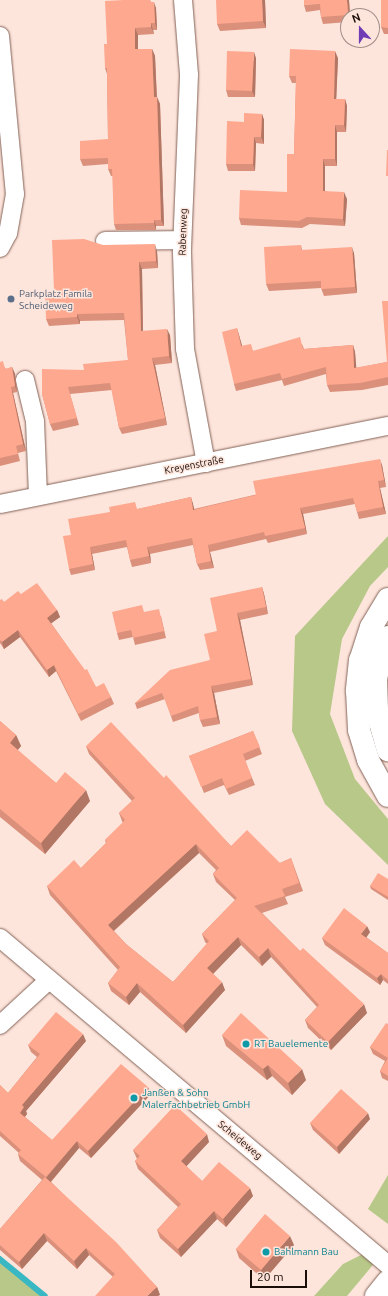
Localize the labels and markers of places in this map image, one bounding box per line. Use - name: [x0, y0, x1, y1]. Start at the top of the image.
- place label: Parkplatz Famila Scheideweg: [19, 287, 92, 310]
- marker: Parkplatz Famila Scheideweg: [6, 294, 16, 304]
- place label: RT Bauelemente: [254, 1038, 328, 1050]
- marker: RT Bauelemente: [241, 1039, 251, 1049]
- place label: Janßen & Sohn Malerfachbetrieb GmbH: [142, 1086, 250, 1110]
- marker: Janßen & Sohn Malerfachbetrieb GmbH: [129, 1093, 139, 1103]
- place label: Bahlmann Bau: [274, 1246, 338, 1258]
- marker: Bahlmann Bau: [261, 1247, 271, 1257]

